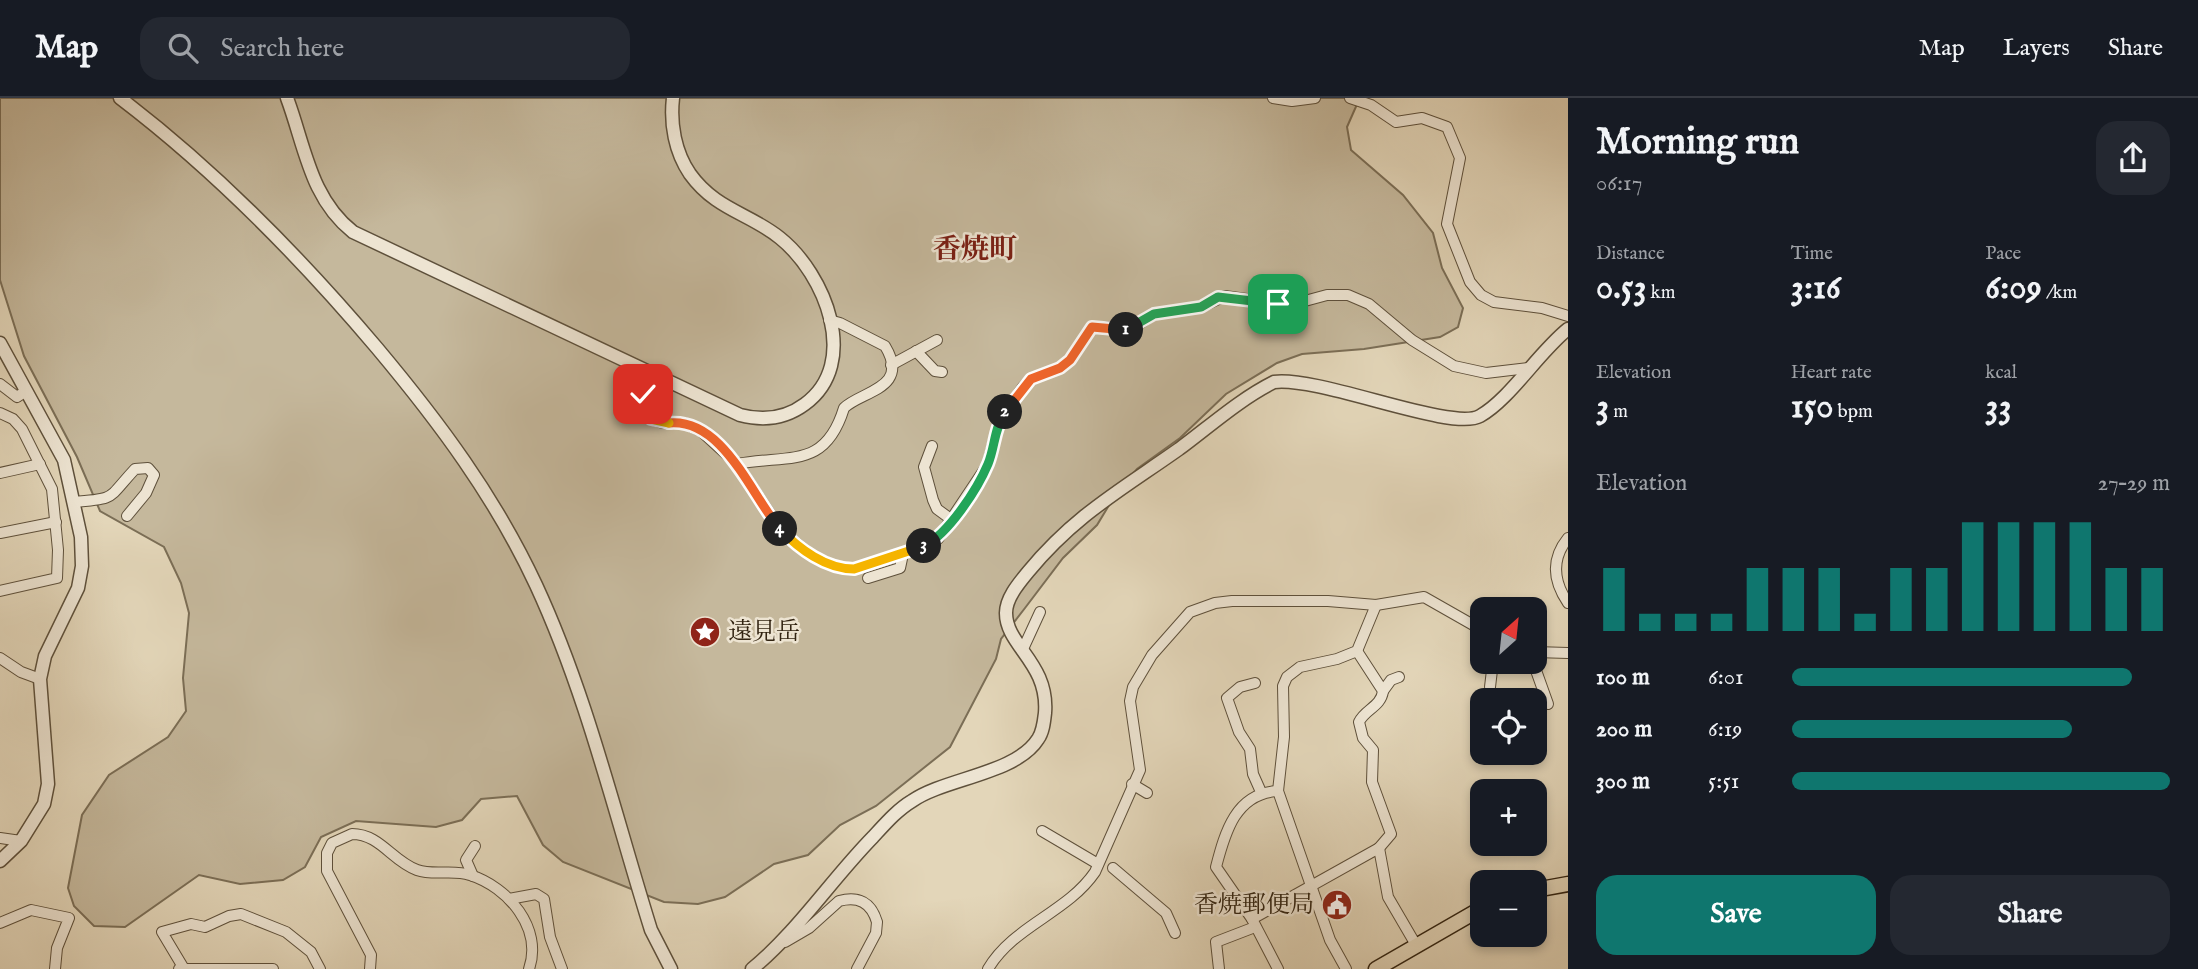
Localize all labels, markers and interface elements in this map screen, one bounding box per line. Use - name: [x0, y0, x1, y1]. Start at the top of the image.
- search box: [140, 17, 630, 80]
- text: Map: [35, 27, 98, 69]
- icon: search: [164, 29, 202, 67]
- text: Search here: [220, 32, 344, 65]
- text: Map: [1919, 33, 1965, 64]
- text: Layers: [2003, 33, 2070, 64]
- text: Share: [2108, 33, 2163, 64]
- text: Morning run: [1596, 119, 1799, 167]
- button: share: [2096, 121, 2170, 195]
- text: 06:17: [1596, 169, 1642, 198]
- district label: 香焼町: [933, 233, 1017, 268]
- text: Distance: [1596, 242, 1665, 266]
- text: Time: [1791, 242, 1833, 266]
- text: Pace: [1985, 242, 2021, 266]
- text: 0.53: [1596, 266, 1646, 311]
- text: 3:16: [1791, 266, 1841, 311]
- text: 6:09: [1985, 266, 2042, 311]
- pin: [1248, 274, 1308, 334]
- text: km: [1646, 281, 1675, 305]
- text: /km: [2042, 281, 2077, 305]
- icon: arrive: [1259, 285, 1297, 323]
- pin: 1: [1108, 313, 1144, 348]
- text: 1: [1122, 317, 1129, 341]
- text: Elevation: [1596, 361, 1671, 385]
- text: Heart rate: [1791, 361, 1872, 385]
- text: kcal: [1985, 361, 2017, 385]
- pin: [613, 364, 673, 424]
- icon: check: [624, 375, 662, 413]
- text: 3: [1596, 385, 1609, 430]
- text: 150: [1791, 385, 1833, 430]
- text: 33: [1985, 385, 2011, 430]
- pin: 2: [988, 394, 1023, 430]
- text: 2: [1000, 399, 1009, 423]
- text: m: [1609, 400, 1628, 424]
- text: bpm: [1833, 400, 1873, 424]
- text: Elevation: [1596, 469, 1687, 498]
- text: 27–29 m: [2097, 469, 2170, 498]
- pin: 4: [762, 512, 798, 546]
- text: 4: [775, 516, 784, 540]
- pin: 3: [906, 528, 942, 564]
- text: 3: [920, 533, 927, 557]
- north arrow: [1470, 597, 1547, 674]
- map controls: [1470, 597, 1547, 947]
- place icon: 遠見岳: [688, 615, 722, 649]
- place label: 遠見岳: [728, 617, 800, 648]
- text: 100 m: [1596, 663, 1650, 692]
- text: 6:01: [1708, 663, 1744, 692]
- button: locate: [1470, 688, 1547, 765]
- text: 200 m: [1596, 715, 1652, 744]
- text: 6:19: [1708, 715, 1742, 744]
- text: 300 m: [1596, 767, 1650, 796]
- text: 5:51: [1708, 767, 1739, 796]
- button: +: [1470, 779, 1547, 856]
- button: −: [1470, 870, 1547, 947]
- button: Save: [1596, 875, 1876, 955]
- button: Share: [1890, 875, 2170, 955]
- public building icon: 香焼郵便局: [1320, 888, 1354, 922]
- place label: 香焼郵便局: [1194, 890, 1314, 921]

